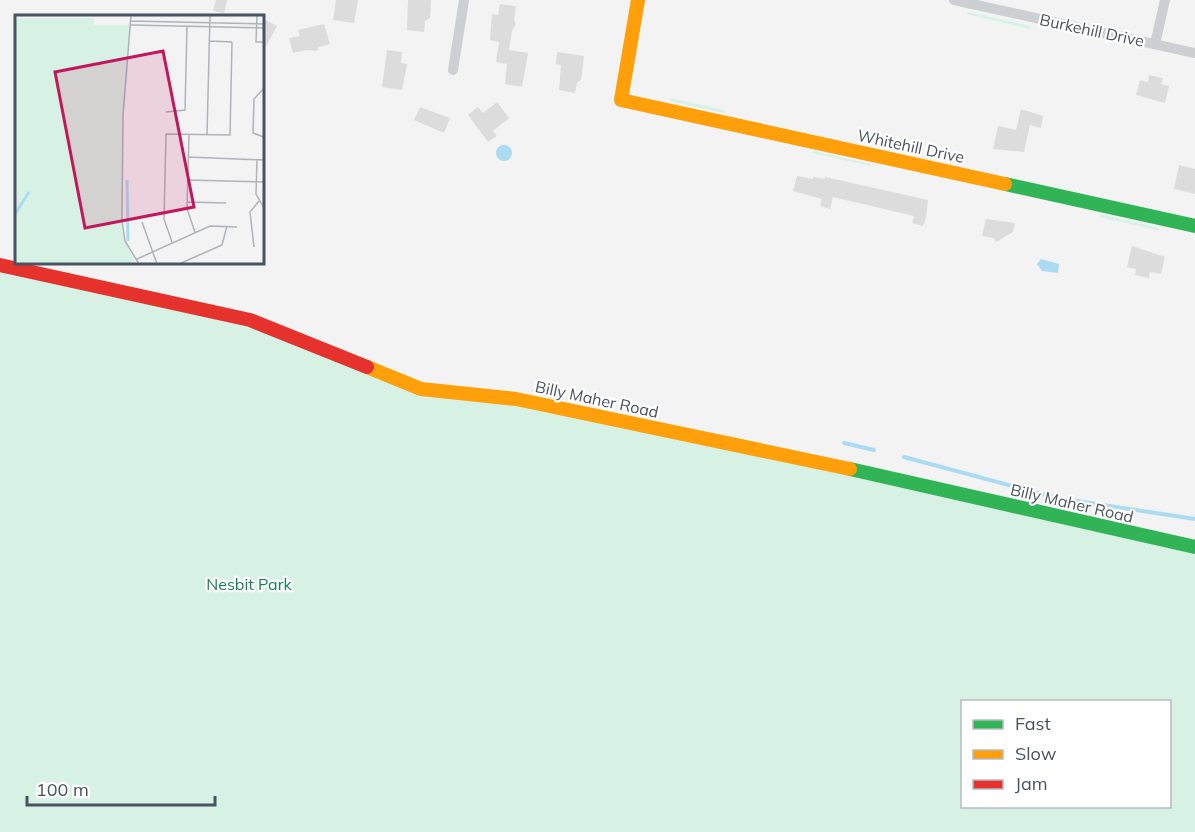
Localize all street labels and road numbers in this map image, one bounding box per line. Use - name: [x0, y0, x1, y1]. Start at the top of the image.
- street label: Burkehill Drive: [1038, 9, 1146, 51]
- street label: Whitehill Drive: [856, 125, 966, 167]
- street label: Billy Maher Road: [533, 376, 661, 422]
- street label: Billy Maher Road: [1009, 479, 1135, 527]

